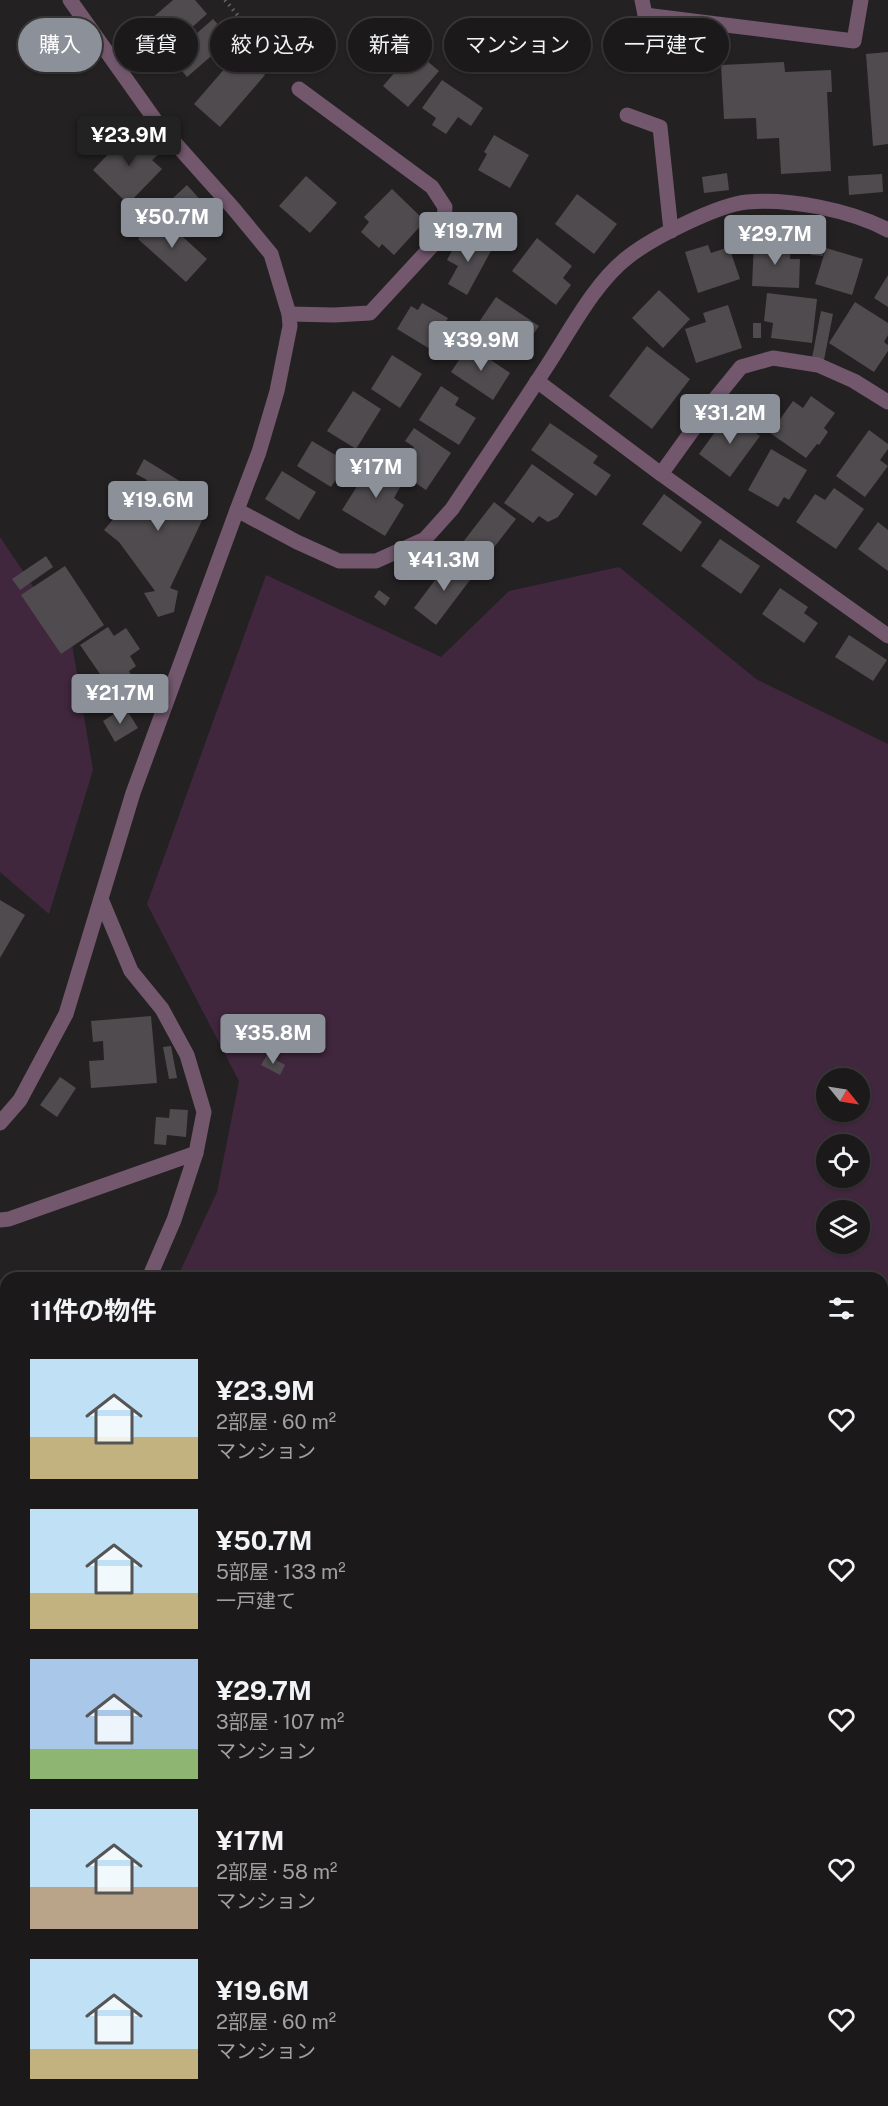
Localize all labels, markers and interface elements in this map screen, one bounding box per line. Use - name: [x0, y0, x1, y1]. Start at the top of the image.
- chip: 購入: [18, 18, 102, 72]
- chip: 賃貸: [114, 18, 198, 72]
- chip: 絞り込み: [210, 18, 336, 72]
- chip: 新着: [348, 18, 432, 72]
- chip: マンション: [444, 18, 591, 72]
- chip: 一戸建て: [603, 18, 729, 72]
- pin: ¥23.9M: [80, 116, 178, 167]
- text: ¥23.9M: [91, 123, 167, 147]
- pin: ¥50.7M: [123, 198, 221, 249]
- text: ¥50.7M: [135, 205, 209, 229]
- pin: ¥19.7M: [419, 212, 517, 263]
- pin: ¥29.7M: [726, 215, 824, 266]
- text: ¥19.7M: [433, 219, 503, 243]
- text: ¥29.7M: [738, 222, 812, 246]
- pin: ¥39.9M: [432, 321, 530, 372]
- text: ¥39.9M: [443, 328, 519, 352]
- pin: ¥31.2M: [681, 394, 779, 445]
- text: ¥31.2M: [694, 401, 766, 425]
- pin: ¥17M: [340, 448, 412, 499]
- text: ¥17M: [350, 455, 402, 479]
- pin: ¥19.6M: [109, 481, 207, 532]
- text: ¥19.6M: [122, 488, 194, 512]
- pin: ¥41.3M: [395, 541, 493, 592]
- text: ¥41.3M: [408, 548, 480, 572]
- pin: ¥21.7M: [71, 674, 169, 725]
- text: ¥21.7M: [85, 681, 155, 705]
- pin: ¥35.8M: [224, 1014, 322, 1065]
- text: ¥35.8M: [234, 1021, 312, 1045]
- north arrow: [816, 1068, 870, 1122]
- map controls: [816, 1068, 870, 1254]
- button: locate: [816, 1134, 870, 1188]
- button: layers: [816, 1200, 870, 1254]
- icon: filters: [825, 1292, 858, 1325]
- text: 11件の物件: [30, 1295, 156, 1326]
- text: ¥23.9M: [216, 1375, 315, 1406]
- icon: home: [78, 1383, 150, 1455]
- icon: heart: [825, 1403, 858, 1436]
- text: 2部屋 · 60 m²: [216, 1410, 336, 1434]
- text: マンション: [216, 1439, 316, 1463]
- text: ¥50.7M: [216, 1525, 312, 1556]
- icon: home: [78, 1533, 150, 1605]
- icon: heart: [825, 1553, 858, 1586]
- text: 5部屋 · 133 m²: [216, 1560, 346, 1584]
- text: 一戸建て: [216, 1589, 296, 1613]
- text: ¥29.7M: [216, 1675, 312, 1706]
- icon: home: [78, 1683, 150, 1755]
- icon: heart: [825, 1703, 858, 1736]
- text: 3部屋 · 107 m²: [216, 1710, 344, 1734]
- text: マンション: [216, 1739, 316, 1763]
- text: ¥17M: [216, 1825, 284, 1856]
- icon: home: [78, 1833, 150, 1905]
- icon: heart: [825, 1853, 858, 1886]
- text: 2部屋 · 58 m²: [216, 1860, 337, 1884]
- text: マンション: [216, 1889, 316, 1913]
- text: ¥19.6M: [216, 1975, 309, 2006]
- icon: home: [78, 1983, 150, 2055]
- icon: heart: [825, 2003, 858, 2036]
- text: 2部屋 · 60 m²: [216, 2010, 336, 2034]
- text: マンション: [216, 2039, 316, 2063]

